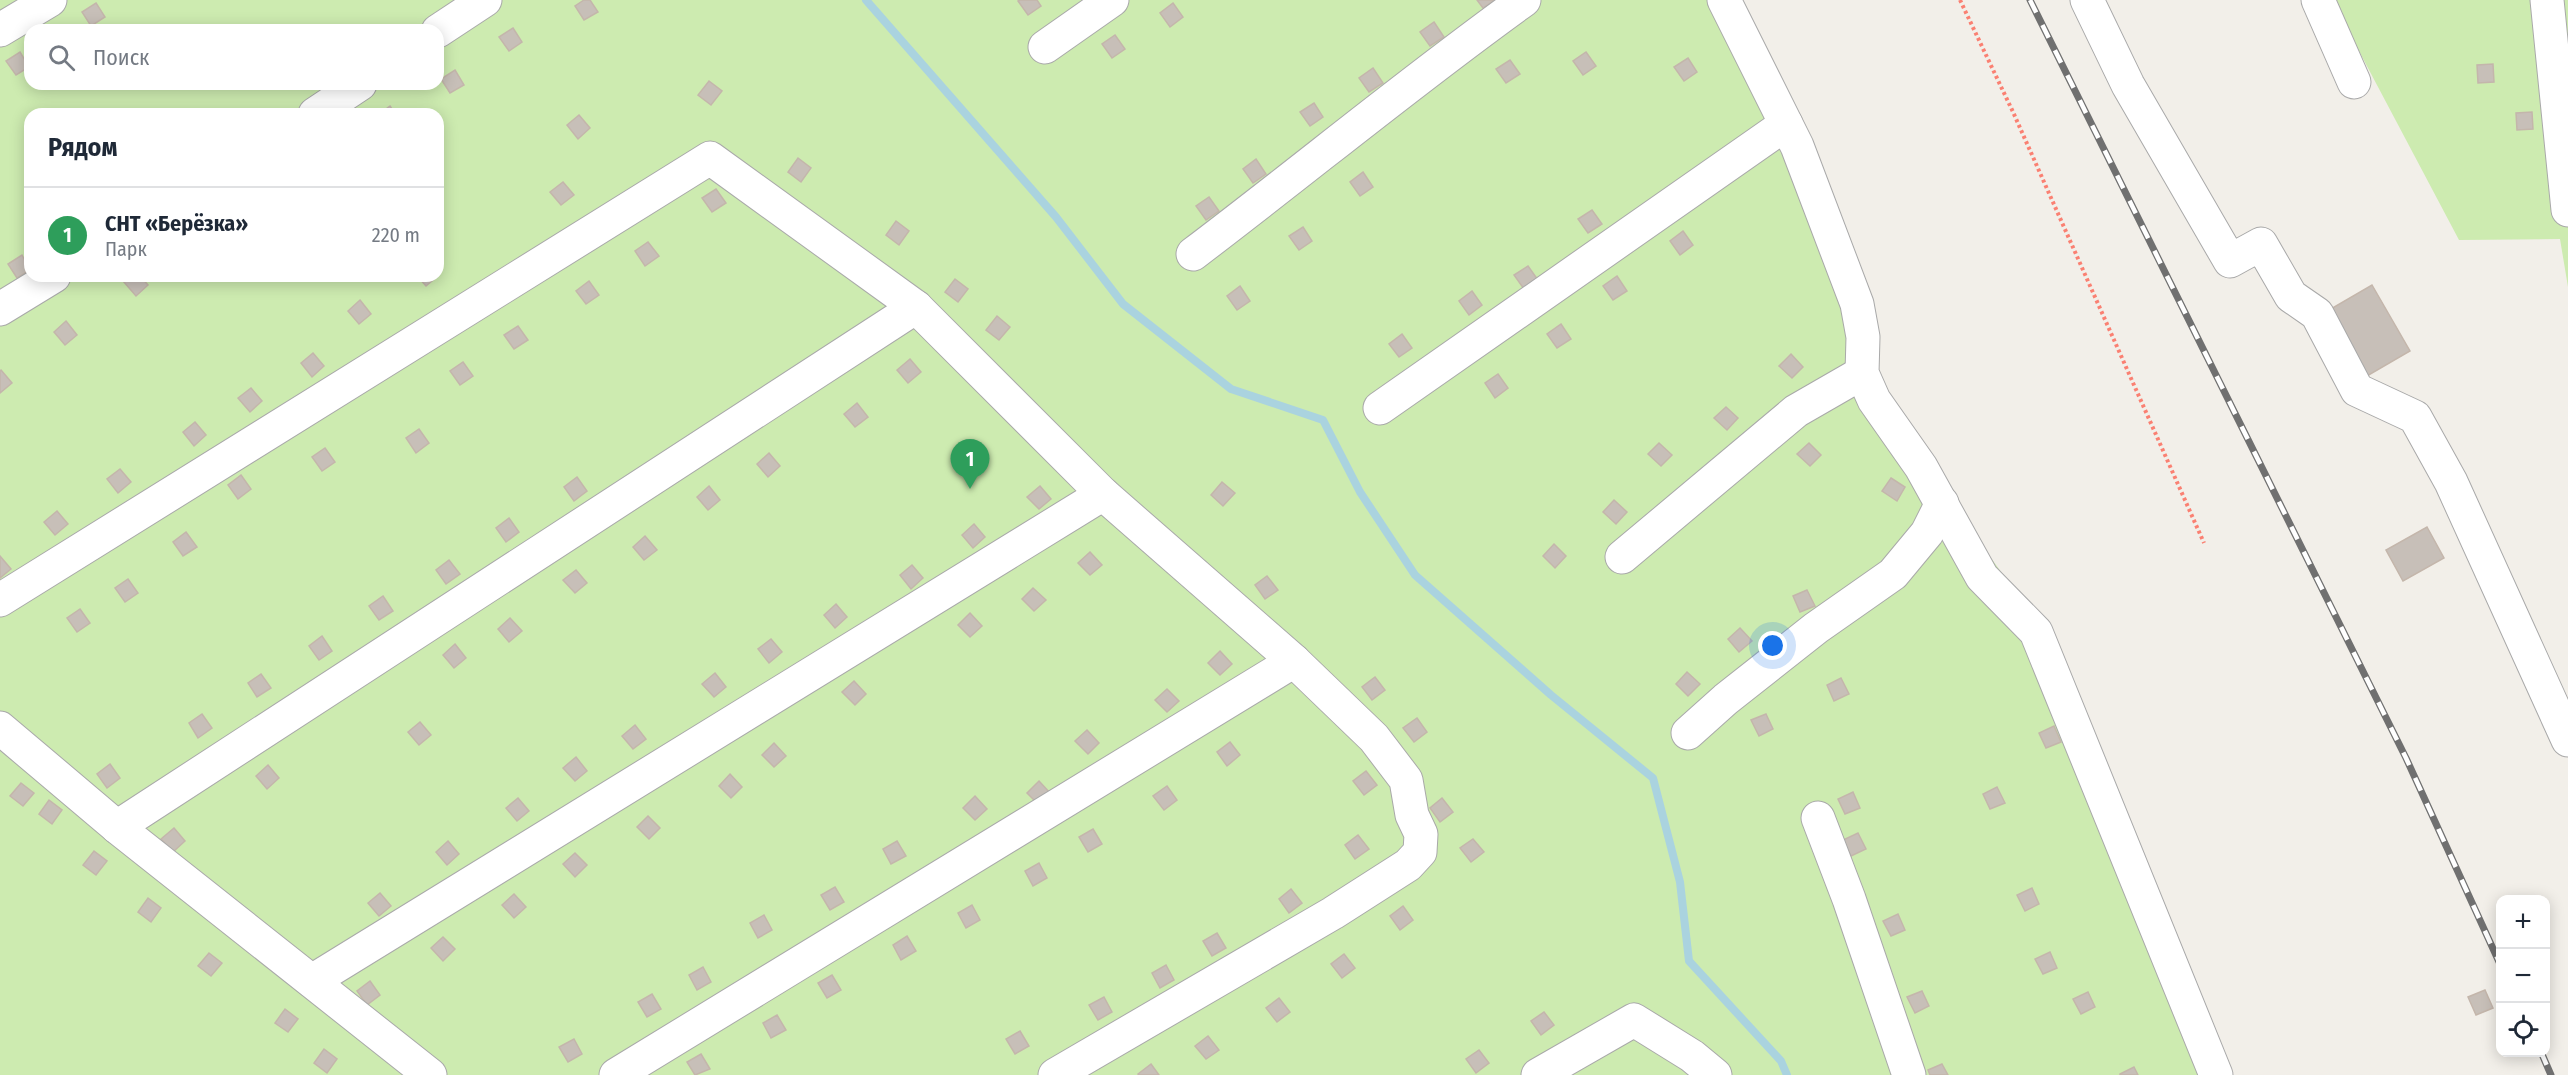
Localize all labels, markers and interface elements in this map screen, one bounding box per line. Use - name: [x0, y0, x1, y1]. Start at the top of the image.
- search box: [24, 24, 444, 90]
- icon: search: [45, 41, 78, 74]
- text: Поиск: [93, 44, 149, 71]
- text: Рядом: [48, 132, 117, 163]
- text: СНТ «Берёзка»: [105, 210, 248, 237]
- text: 1: [63, 223, 72, 247]
- text: 220 m: [372, 223, 420, 247]
- text: Парк: [105, 237, 147, 261]
- pin: 1: [950, 440, 990, 489]
- your location: [1758, 631, 1787, 660]
- map controls: [2496, 895, 2550, 1057]
- button: +: [2496, 895, 2550, 949]
- button: −: [2496, 949, 2550, 1003]
- button: locate: [2496, 1003, 2550, 1057]

